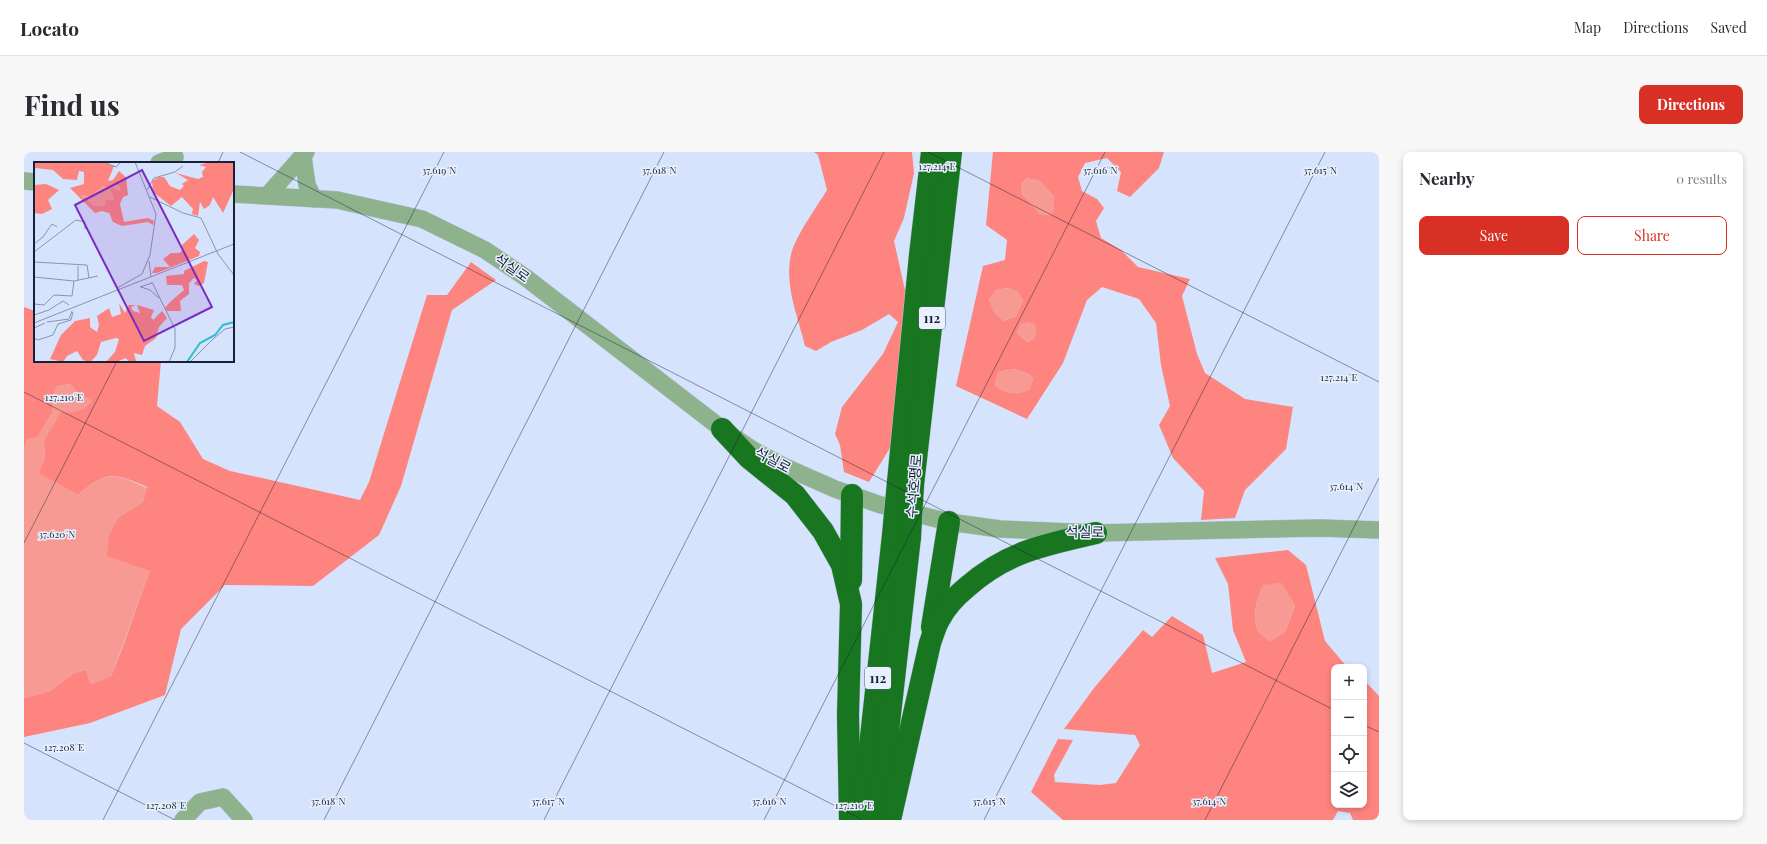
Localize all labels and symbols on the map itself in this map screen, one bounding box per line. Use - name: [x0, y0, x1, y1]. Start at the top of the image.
- text: 127.214°E: [918, 159, 956, 173]
- inset map: [34, 162, 234, 362]
- text: 37.619°N: [422, 163, 456, 177]
- text: 37.618°N: [641, 163, 677, 177]
- text: 37.616°N: [1082, 163, 1118, 177]
- text: 37.615°N: [1303, 163, 1337, 177]
- street label: 석실로: [491, 249, 534, 287]
- road number: 112: [919, 307, 945, 329]
- text: 127.214°E: [1320, 370, 1358, 384]
- text: 127.210°E: [45, 390, 83, 404]
- street label: 석실로: [752, 442, 795, 477]
- street label: 수석호평로: [901, 453, 926, 519]
- text: 37.614°N: [1329, 479, 1363, 493]
- street label: 석실로: [1066, 522, 1105, 541]
- text: 37.620°N: [39, 527, 75, 541]
- road number: 112: [865, 667, 891, 689]
- text: 127.208°E: [44, 740, 84, 754]
- text: 37.618°N: [310, 794, 346, 808]
- text: 37.617°N: [531, 794, 565, 808]
- text: 37.616°N: [751, 794, 787, 808]
- text: 37.615°N: [972, 794, 1006, 808]
- text: 37.614°N: [1192, 794, 1226, 808]
- text: 127.208°E: [146, 798, 186, 812]
- text: 127.210°E: [835, 798, 873, 812]

